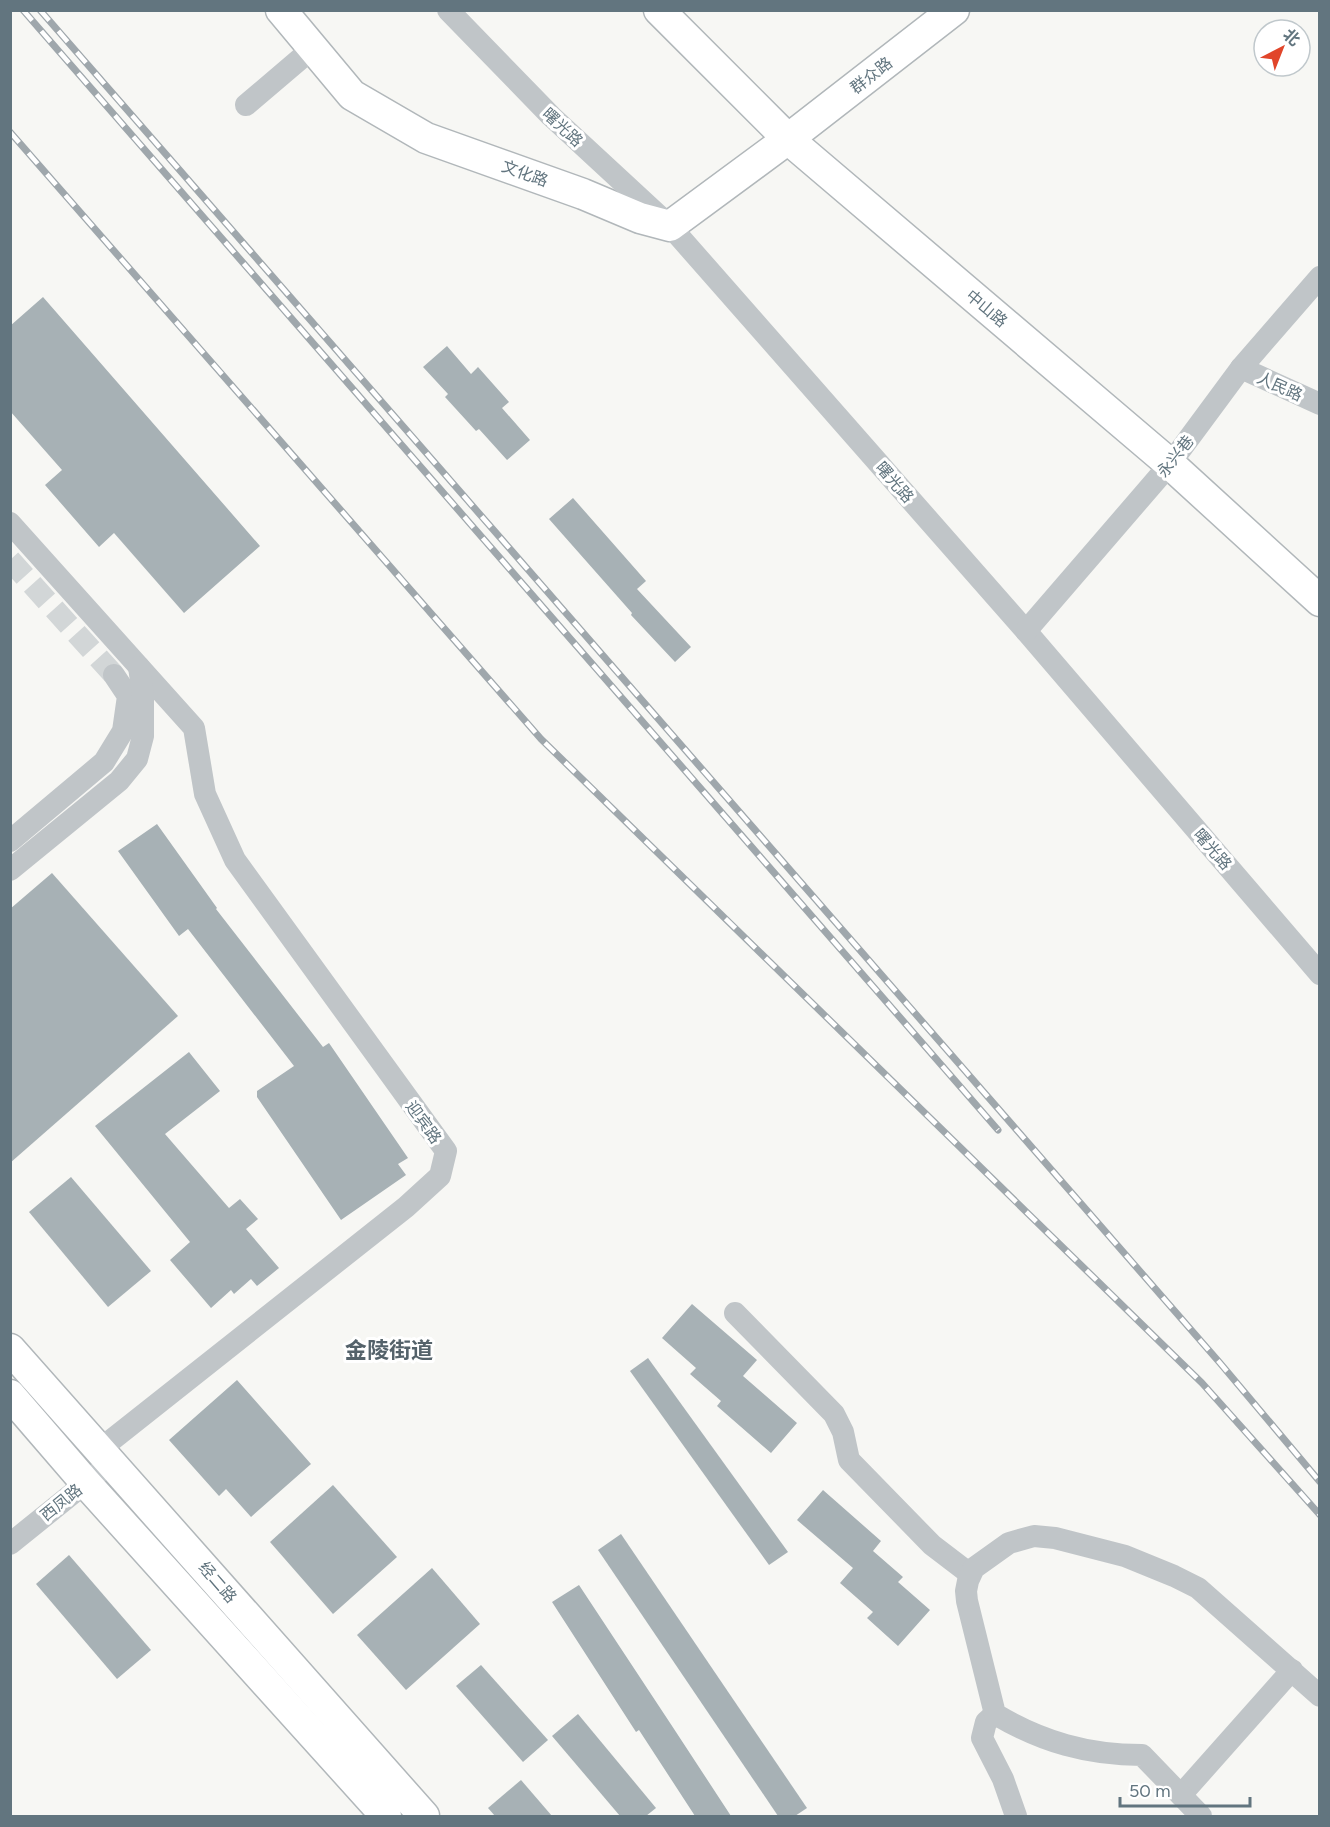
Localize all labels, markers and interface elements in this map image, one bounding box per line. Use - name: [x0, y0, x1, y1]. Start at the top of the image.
- north arrow: [1252, 18, 1312, 78]
- text: 北: [1279, 25, 1304, 50]
- street label: 群众路: [847, 53, 896, 98]
- street label: 曙光路: [539, 104, 587, 151]
- street label: 文化路: [499, 156, 551, 191]
- street label: 中山路: [962, 286, 1011, 331]
- street label: 人民路: [1254, 368, 1306, 405]
- street label: 永兴巷: [1153, 432, 1198, 481]
- street label: 曙光路: [872, 458, 918, 507]
- street label: 曙光路: [1190, 825, 1236, 874]
- street label: 迎宾路: [402, 1097, 445, 1147]
- district label: 金陵街道: [345, 1337, 433, 1364]
- street label: 西凤路: [37, 1480, 86, 1525]
- street label: 经二路: [195, 1558, 241, 1607]
- scale bar: [1120, 1770, 1250, 1808]
- text: 50 m: [1129, 1780, 1171, 1802]

